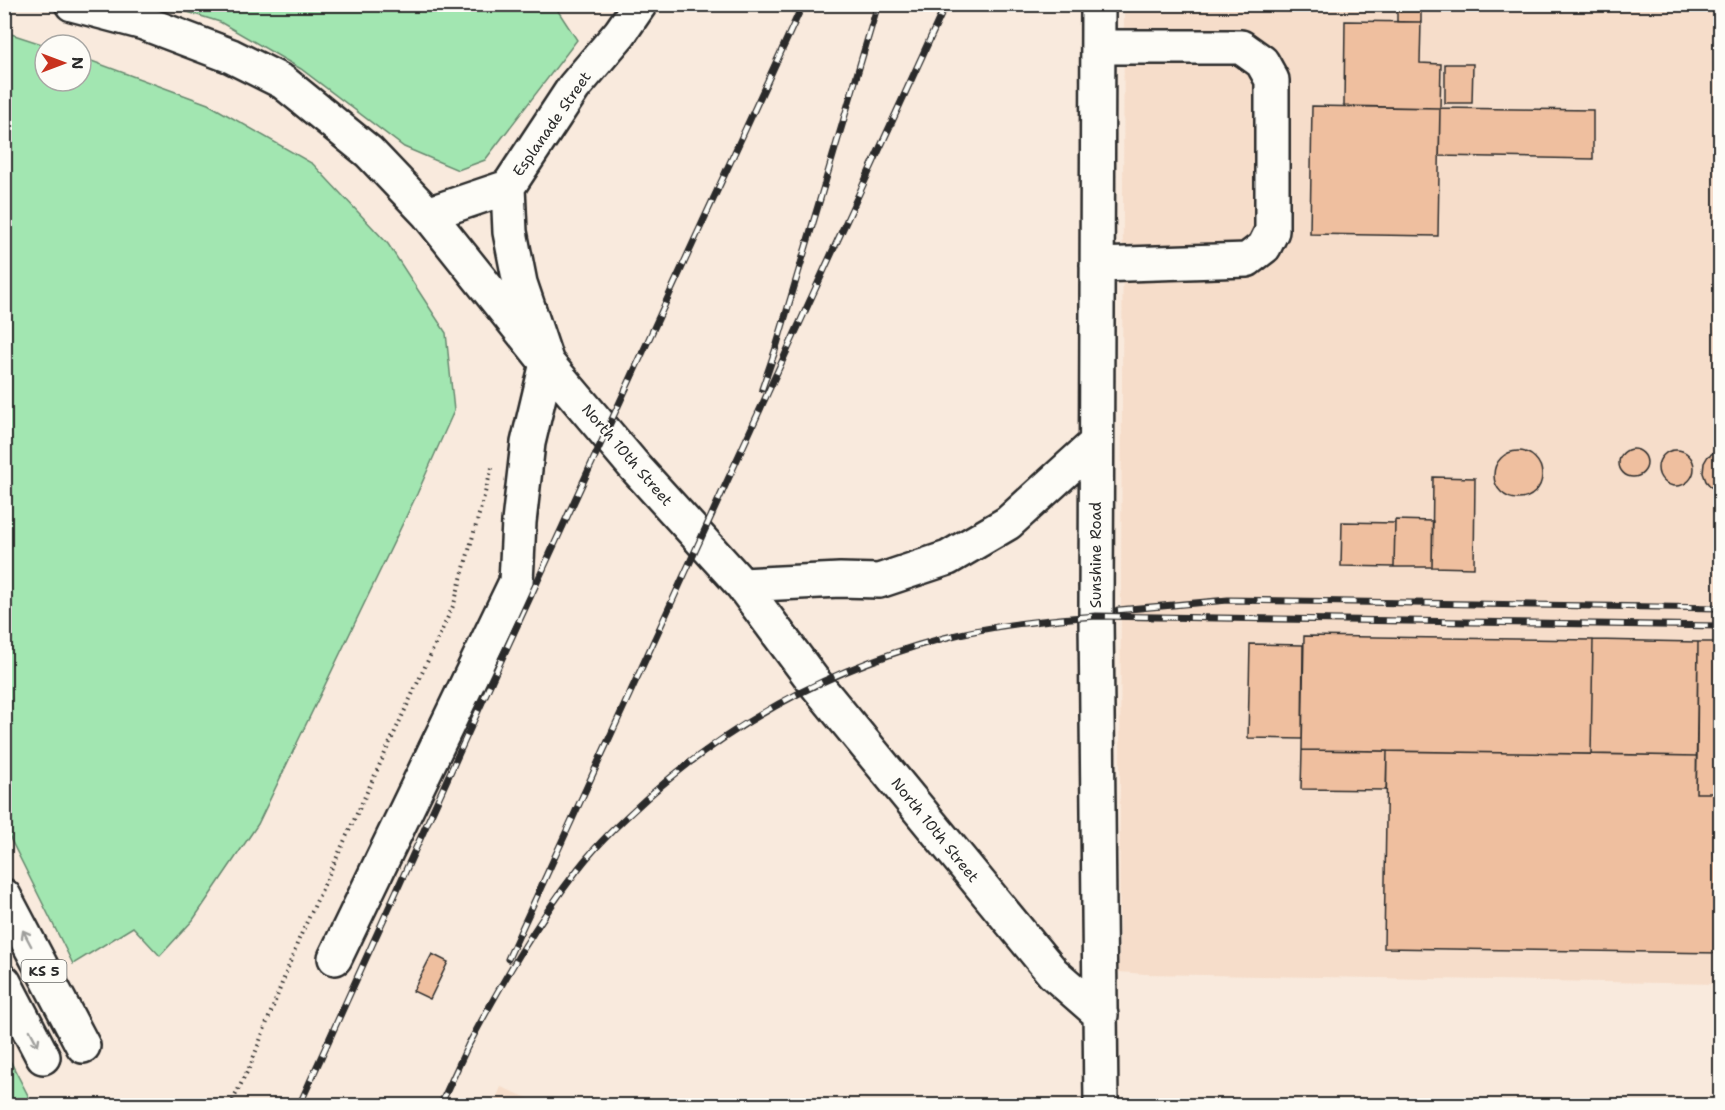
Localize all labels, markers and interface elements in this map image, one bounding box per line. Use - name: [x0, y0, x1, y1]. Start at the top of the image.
- north arrow: [33, 33, 93, 93]
- text: N: [67, 57, 88, 69]
- street label: Esplanade Street: [508, 68, 596, 180]
- street label: North 10th Street: [577, 400, 677, 510]
- street label: Sunshine Road: [1086, 501, 1106, 608]
- street label: North 10th Street: [887, 774, 983, 886]
- one-way arrow: [21, 930, 32, 948]
- road number: KS 5: [22, 960, 66, 982]
- one-way arrow: [28, 1029, 40, 1046]

